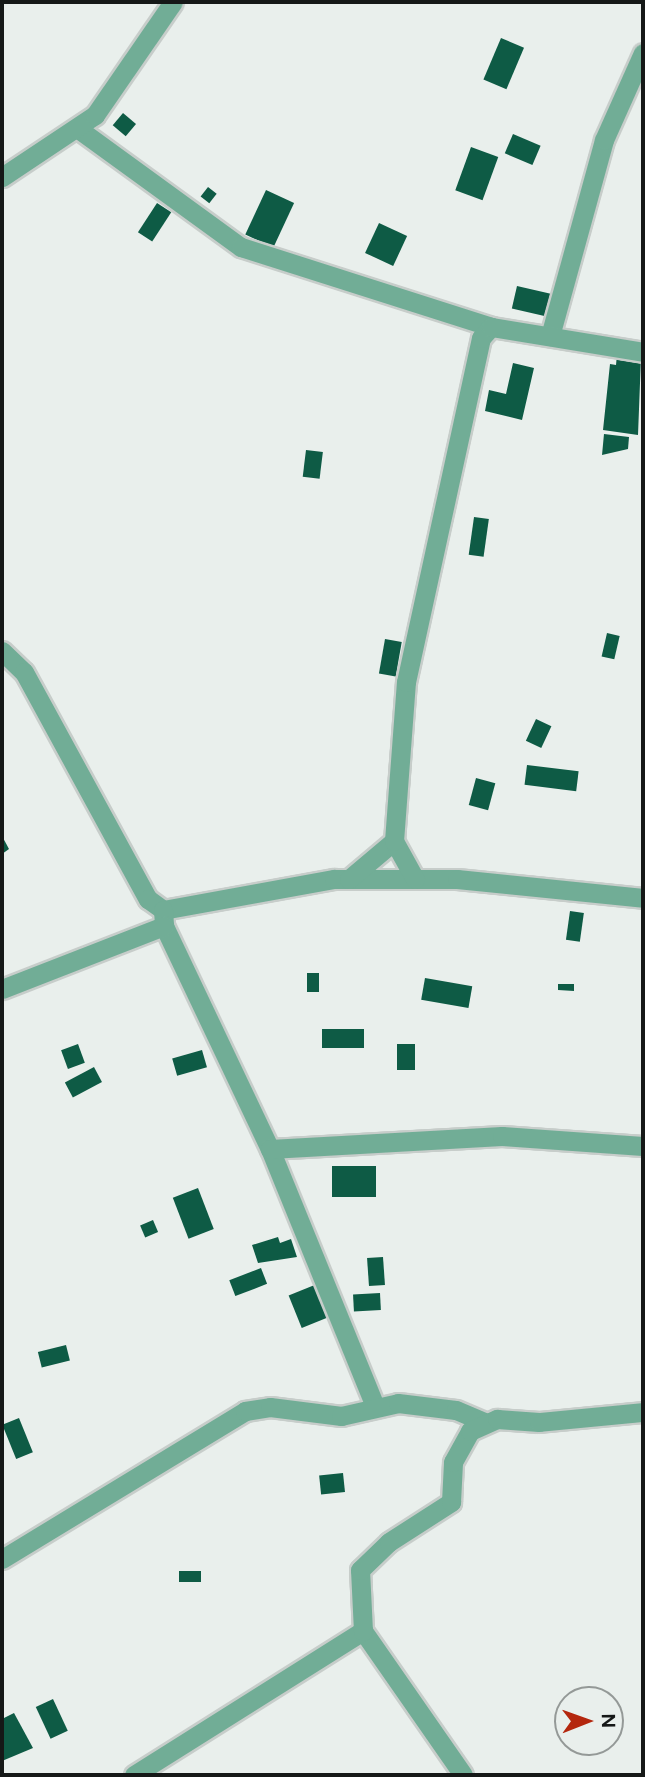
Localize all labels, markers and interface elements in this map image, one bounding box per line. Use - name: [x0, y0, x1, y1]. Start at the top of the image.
- north arrow: [554, 1686, 624, 1756]
- text: N: [597, 1713, 620, 1728]

